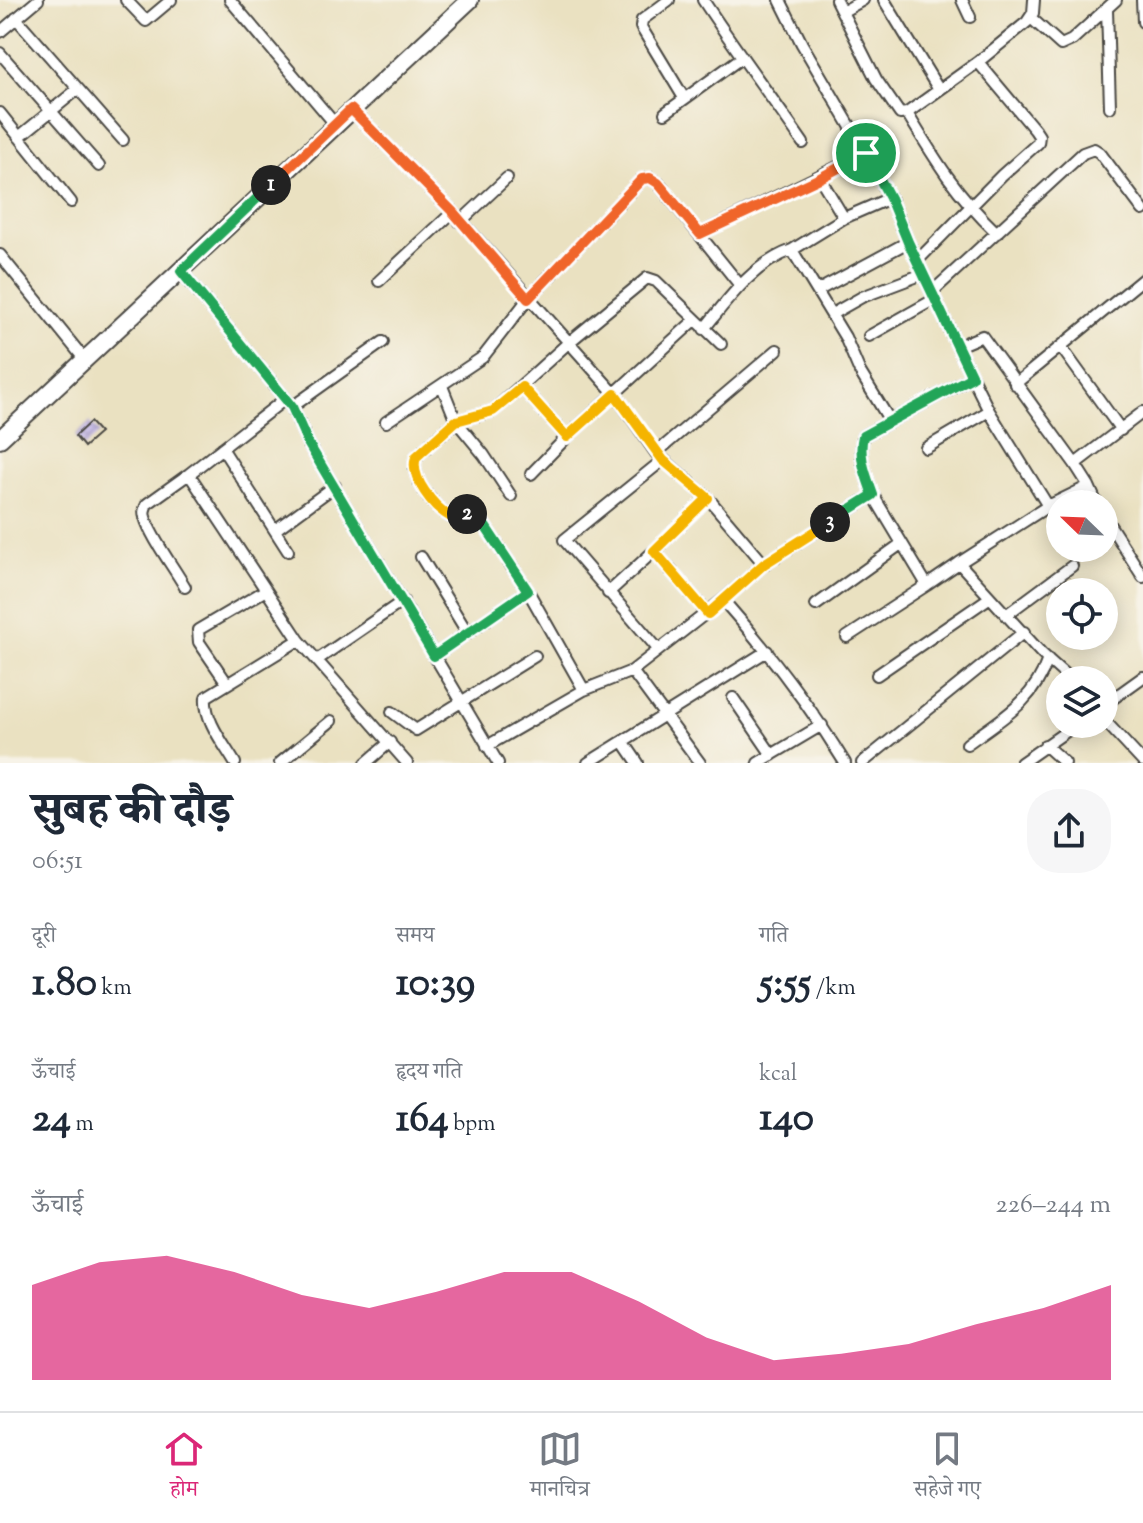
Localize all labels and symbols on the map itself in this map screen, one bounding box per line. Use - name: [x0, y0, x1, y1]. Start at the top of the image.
- pin: [832, 119, 900, 187]
- pin: 1: [251, 165, 291, 205]
- north arrow: [1046, 490, 1118, 562]
- pin: 2: [447, 494, 487, 534]
- pin: 3: [810, 502, 850, 542]

